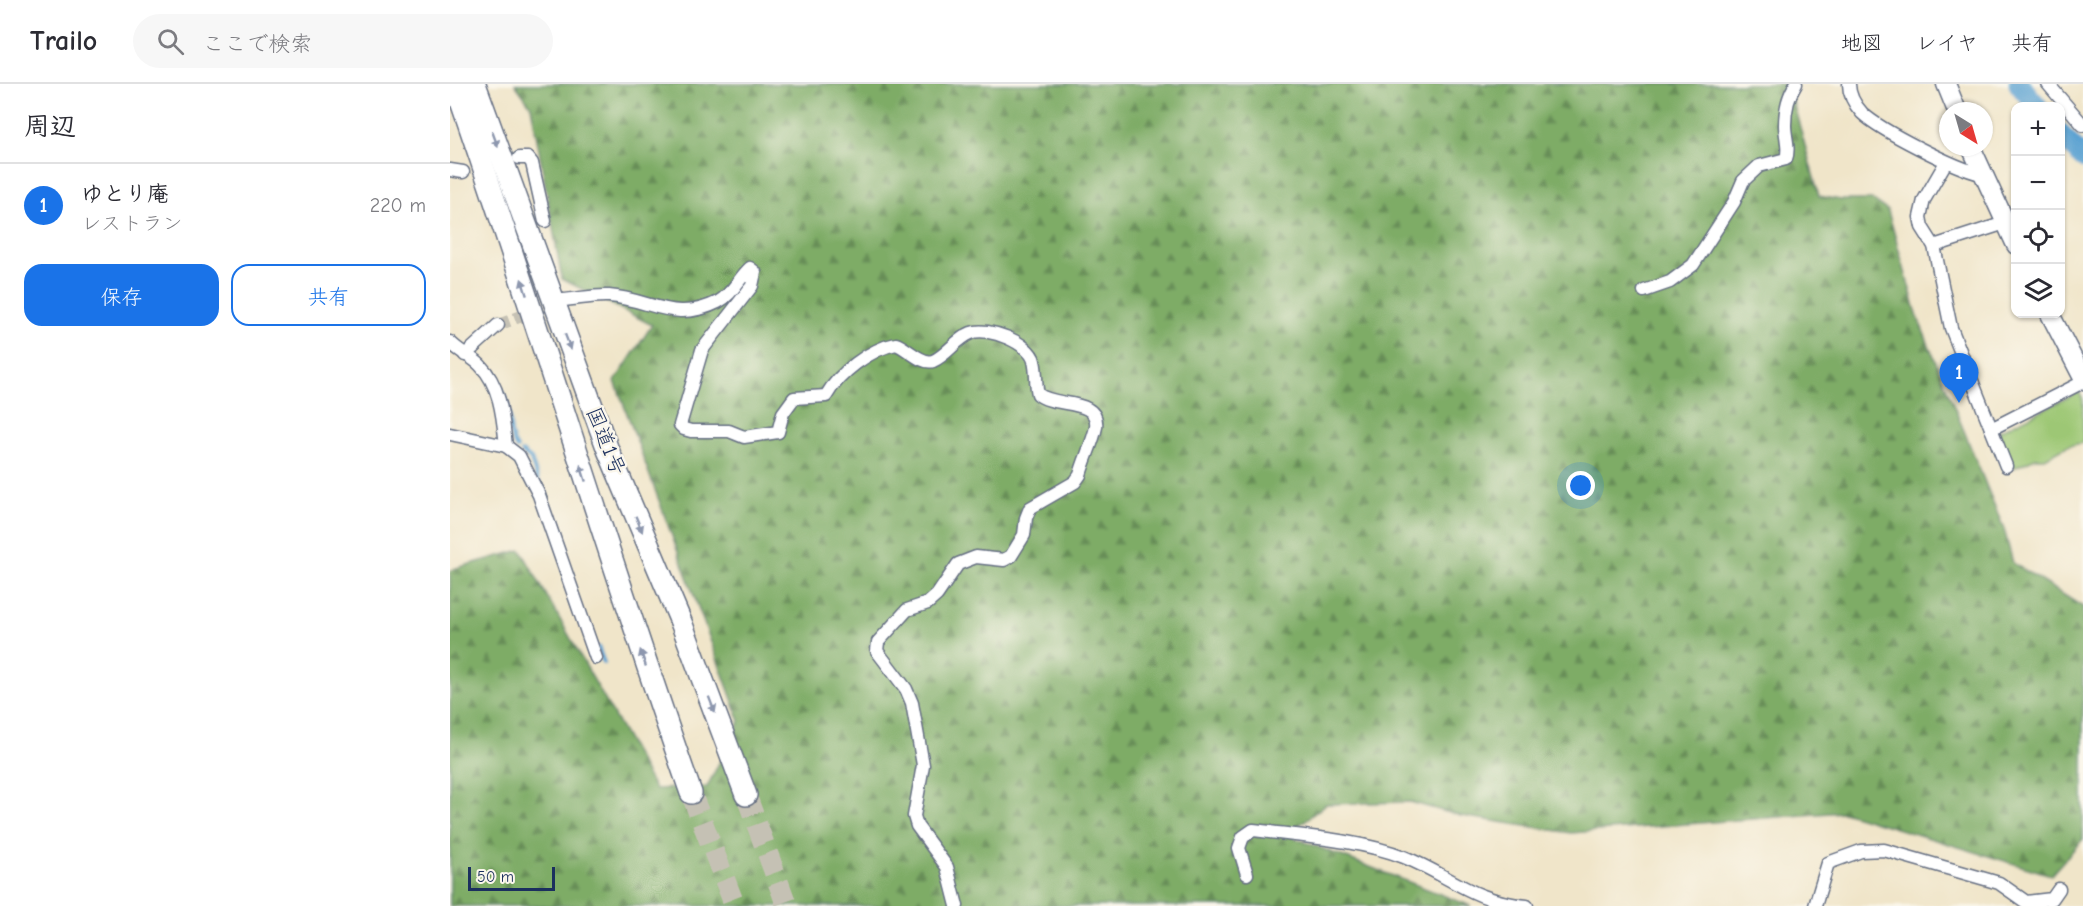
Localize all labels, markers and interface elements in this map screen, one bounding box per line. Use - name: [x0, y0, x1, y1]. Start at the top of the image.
- search box: [133, 14, 553, 68]
- text: Trailo: [30, 25, 97, 57]
- icon: search: [154, 25, 187, 58]
- text: ここで検索: [202, 31, 312, 57]
- text: 地図: [1841, 31, 1883, 55]
- text: レイヤ: [1916, 31, 1978, 55]
- text: 共有: [2011, 31, 2053, 55]
- north arrow: [1939, 102, 1993, 156]
- map controls: [2011, 102, 2065, 318]
- button: +: [2011, 102, 2065, 156]
- text: 周辺: [24, 112, 76, 142]
- one-way arrow: [490, 130, 500, 148]
- button: −: [2011, 156, 2065, 210]
- text: ゆとり庵: [81, 181, 169, 207]
- text: 1: [40, 194, 47, 217]
- text: 220 m: [370, 194, 426, 217]
- button: locate: [2011, 210, 2065, 264]
- text: レストラン: [81, 212, 183, 235]
- button: 保存: [24, 264, 219, 326]
- button: 共有: [231, 264, 426, 326]
- button: layers: [2011, 264, 2065, 318]
- one-way arrow: [518, 278, 528, 296]
- one-way arrow: [563, 334, 573, 352]
- pin: 1: [1940, 354, 1978, 403]
- street label: 国道1号: [582, 403, 630, 479]
- one-way arrow: [578, 464, 587, 482]
- your location: [1566, 471, 1595, 500]
- one-way arrow: [634, 515, 644, 533]
- one-way arrow: [638, 649, 648, 667]
- one-way arrow: [707, 696, 717, 714]
- scale bar: [468, 864, 555, 892]
- text: 50 m: [477, 868, 514, 886]

